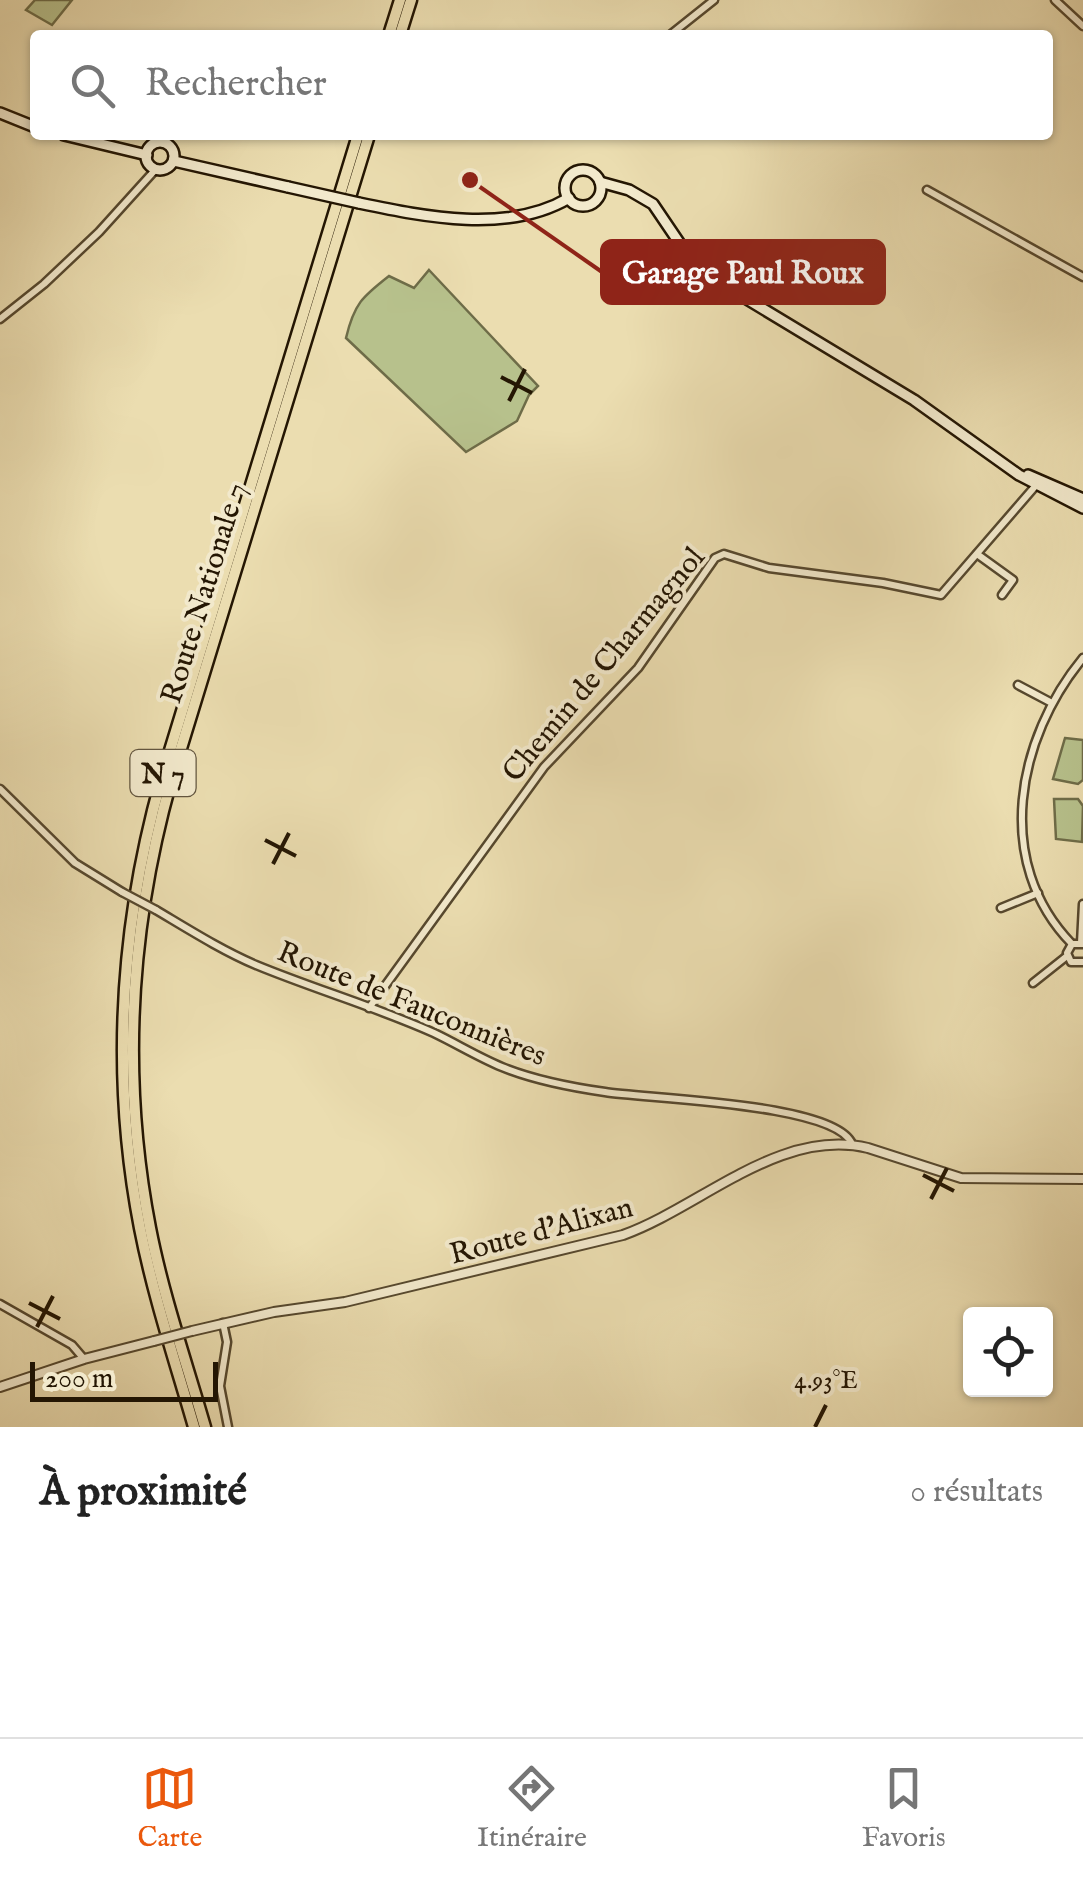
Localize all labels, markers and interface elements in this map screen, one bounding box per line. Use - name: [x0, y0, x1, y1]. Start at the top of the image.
- search box: [30, 30, 1053, 140]
- icon: search: [65, 58, 120, 113]
- text: Rechercher: [145, 61, 327, 109]
- callout: Garage Paul Roux: [602, 241, 884, 303]
- text: Garage Paul Roux: [622, 254, 864, 295]
- street label: Route Nationale 7: [153, 479, 256, 708]
- street label: Chemin de Charmagnol: [495, 539, 714, 791]
- road number: N 7: [130, 750, 196, 796]
- street label: Route de Fauconnières: [271, 934, 551, 1076]
- street label: Route d'Alixan: [446, 1189, 637, 1275]
- map controls: [963, 1307, 1053, 1397]
- button: locate: [963, 1307, 1053, 1397]
- scale bar: [30, 1357, 218, 1402]
- text: 200 m: [45, 1362, 113, 1397]
- text: 4.93°E: [794, 1365, 858, 1397]
- text: À proximité: [40, 1466, 247, 1519]
- text: 0 résultats: [910, 1472, 1043, 1513]
- tab: Carte: [137, 1761, 202, 1856]
- tab: Itinéraire: [477, 1761, 587, 1856]
- tab: Favoris: [862, 1761, 946, 1856]

